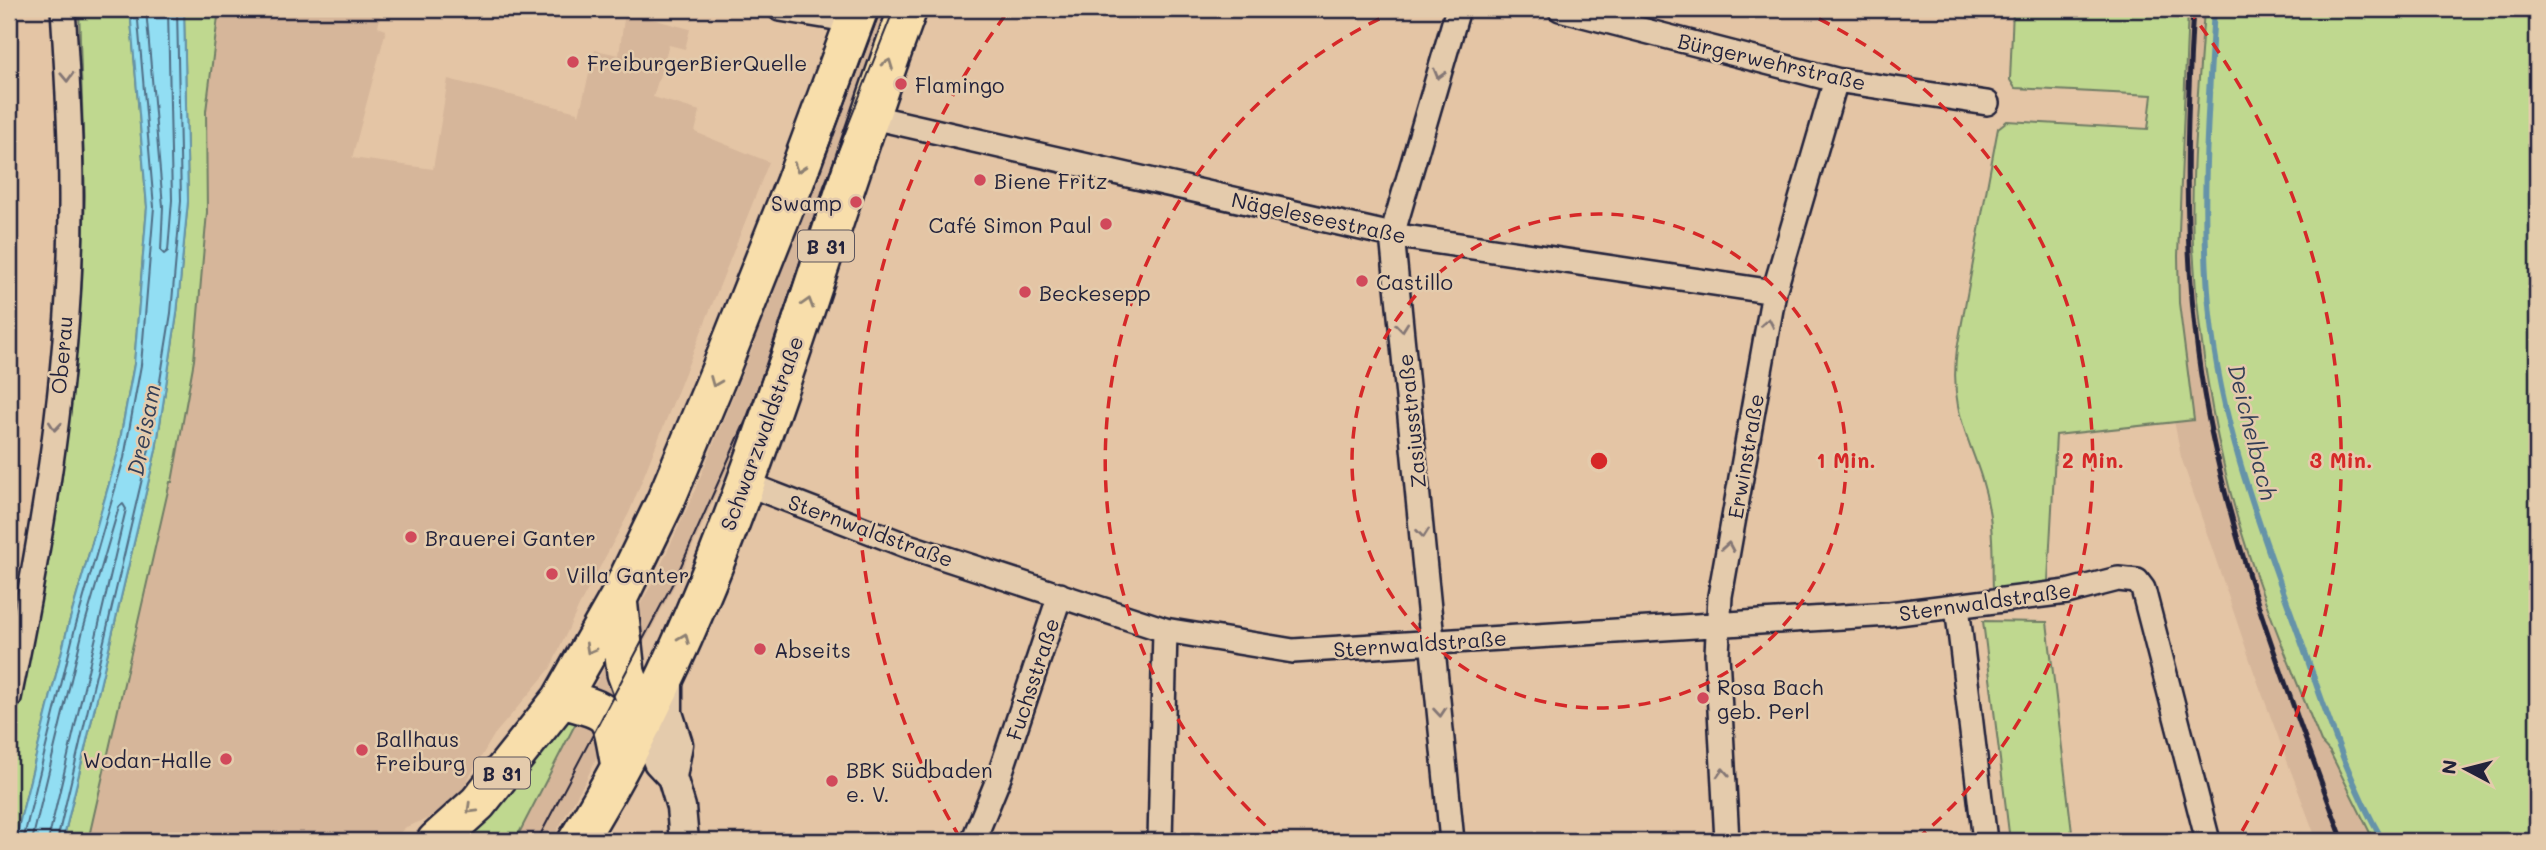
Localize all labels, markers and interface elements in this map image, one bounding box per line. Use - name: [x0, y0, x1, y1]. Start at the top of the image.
- street label: Bürgerwehrstraße: [1675, 26, 1869, 96]
- place label: FreiburgerBierQuelle: [587, 49, 807, 76]
- marker: FreiburgerBierQuelle: [565, 54, 581, 70]
- one-way arrow: [879, 59, 893, 71]
- one-way arrow: [1432, 68, 1447, 80]
- place label: Flamingo: [915, 71, 1005, 98]
- one-way arrow: [60, 72, 75, 83]
- marker: Flamingo: [893, 76, 909, 92]
- one-way arrow: [794, 161, 808, 173]
- place label: Biene Fritz: [994, 167, 1107, 194]
- marker: Biene Fritz: [972, 172, 988, 188]
- street label: Nägeleseestraße: [1229, 185, 1409, 249]
- place label: Swamp: [771, 189, 842, 216]
- marker: Swamp: [848, 194, 864, 210]
- place label: Café Simon Paul: [928, 211, 1092, 238]
- marker: Café Simon Paul: [1098, 216, 1114, 232]
- road number: B 31: [798, 230, 854, 262]
- place label: Castillo: [1376, 268, 1453, 295]
- marker: Castillo: [1354, 273, 1370, 289]
- place label: Beckesepp: [1039, 279, 1151, 306]
- marker: Beckesepp: [1017, 284, 1033, 300]
- one-way arrow: [800, 298, 815, 310]
- street label: Oberau: [44, 315, 78, 395]
- one-way arrow: [1760, 317, 1775, 329]
- one-way arrow: [1394, 321, 1409, 333]
- street label: Schwarzwaldstraße: [713, 332, 809, 534]
- street label: Zasiusstraße: [1391, 352, 1431, 490]
- water label: Deichelbach: [2222, 361, 2284, 503]
- one-way arrow: [709, 375, 723, 387]
- water label: Dreisam: [119, 382, 167, 478]
- street label: Erwinstraße: [1721, 391, 1769, 521]
- one-way arrow: [47, 420, 62, 432]
- text: 1 Min.: [1816, 446, 1876, 473]
- text: 2 Min.: [2062, 446, 2124, 473]
- text: 3 Min.: [2310, 446, 2372, 473]
- centre of rings: [1587, 449, 1611, 473]
- street label: Sternwaldstraße: [785, 488, 957, 572]
- place label: Brauerei Ganter: [425, 524, 596, 551]
- one-way arrow: [1415, 528, 1430, 539]
- marker: Brauerei Ganter: [403, 529, 419, 545]
- one-way arrow: [1720, 541, 1735, 553]
- place label: Villa Ganter: [566, 561, 689, 588]
- marker: Villa Ganter: [544, 566, 560, 582]
- street label: Sternwaldstraße: [1897, 576, 2073, 626]
- street label: Fuchsstraße: [1000, 614, 1064, 744]
- street label: Sternwaldstraße: [1332, 623, 1508, 663]
- one-way arrow: [675, 633, 689, 645]
- place label: Abseits: [774, 636, 851, 663]
- marker: Abseits: [752, 641, 768, 657]
- one-way arrow: [585, 642, 598, 655]
- place label: Rosa Bach geb. Perl: [1717, 673, 1823, 724]
- marker: Rosa Bach geb. Perl: [1695, 690, 1711, 706]
- one-way arrow: [1432, 707, 1447, 718]
- place label: Ballhaus Freiburg: [376, 725, 465, 776]
- north arrow: [2430, 734, 2500, 804]
- marker: Ballhaus Freiburg: [354, 742, 370, 758]
- place label: Wodan-Halle: [83, 746, 212, 773]
- marker: Wodan-Halle: [218, 751, 234, 767]
- place label: BBK Südbaden e. V.: [846, 756, 993, 807]
- road number: B 31: [474, 758, 530, 788]
- text: N: [2435, 758, 2462, 776]
- one-way arrow: [1716, 767, 1731, 778]
- marker: BBK Südbaden e. V.: [824, 773, 840, 789]
- one-way arrow: [466, 800, 479, 813]

